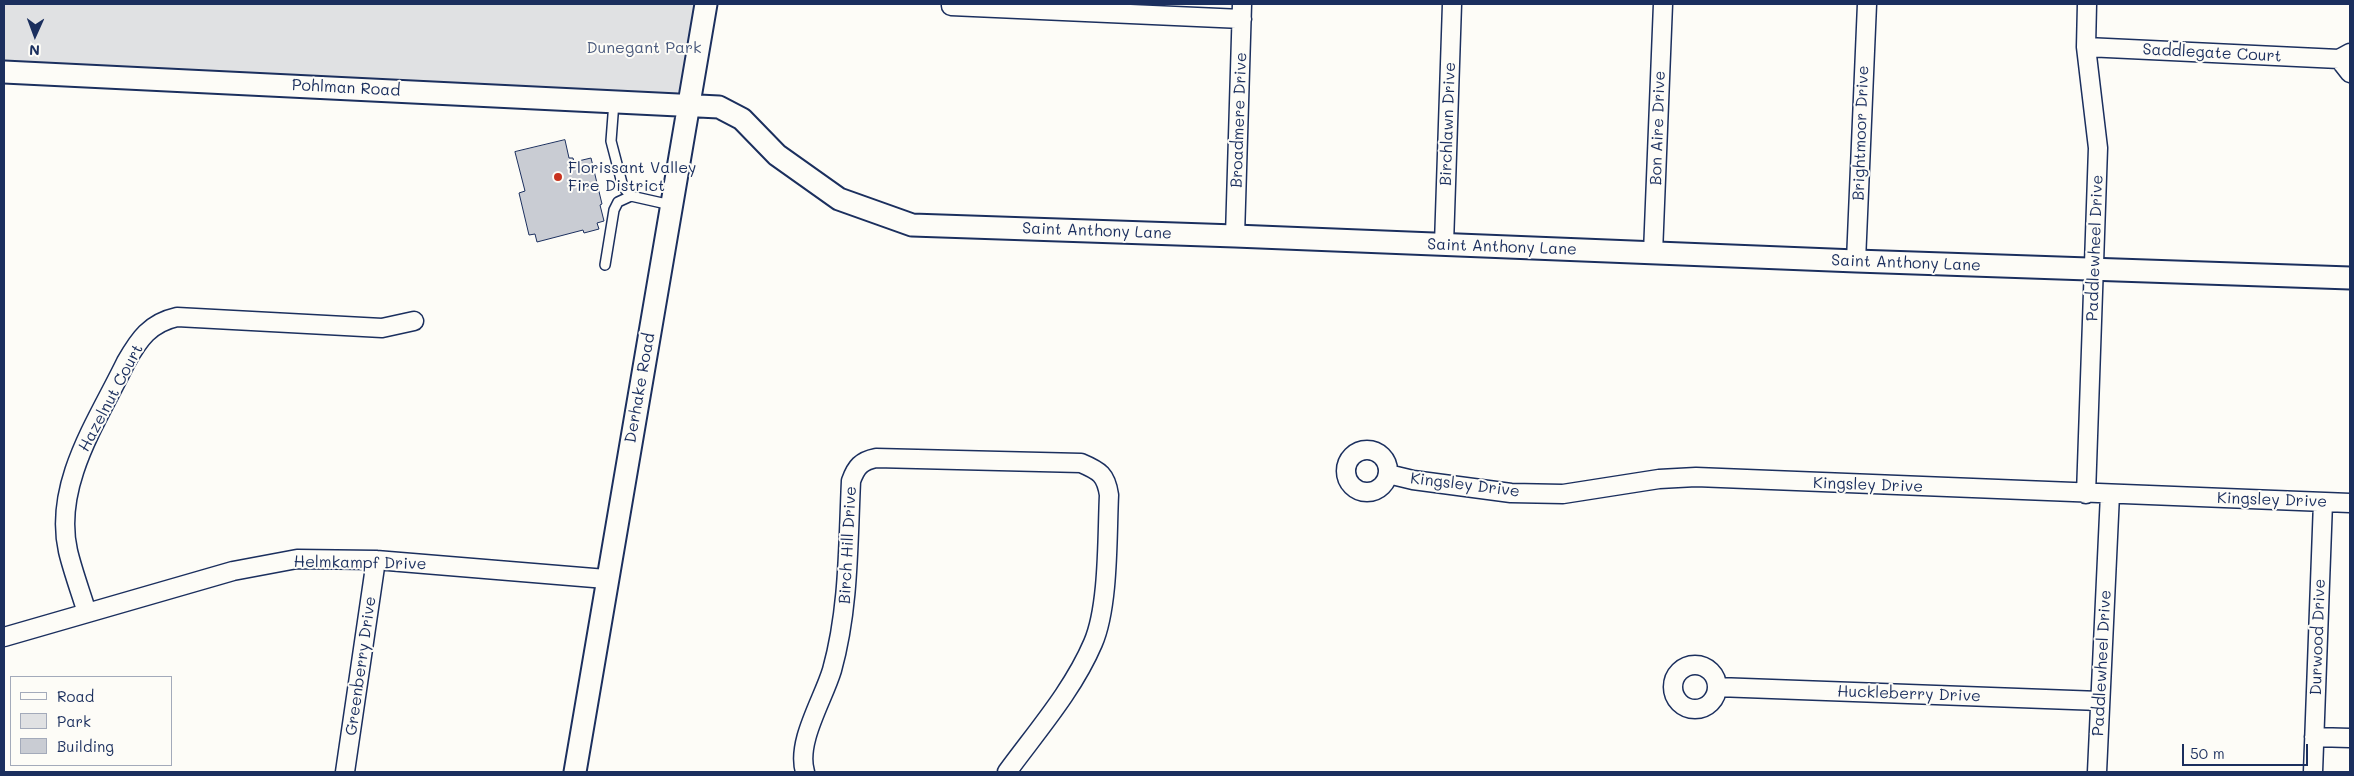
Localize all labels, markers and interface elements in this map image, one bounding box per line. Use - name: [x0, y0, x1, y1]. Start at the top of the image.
- north arrow: [10, 10, 60, 60]
- park label: Dunegant Park: [586, 38, 702, 58]
- street label: Saddlegate Court: [2142, 40, 2282, 66]
- text: N: [29, 41, 40, 60]
- street label: Broadmere Drive: [1227, 52, 1251, 188]
- street label: Birchlawn Drive: [1436, 62, 1460, 186]
- street label: Brightmoor Drive: [1849, 65, 1873, 201]
- street label: Bon Aire Drive: [1646, 70, 1670, 186]
- street label: Pohlman Road: [291, 76, 401, 100]
- place label: Florissant Valley Fire District: [568, 158, 696, 196]
- marker: Florissant Valley Fire District: [552, 171, 564, 183]
- street label: Paddlewheel Drive: [2083, 174, 2107, 322]
- street label: Saint Anthony Lane: [1022, 219, 1172, 243]
- street label: Saint Anthony Lane: [1427, 235, 1577, 259]
- street label: Saint Anthony Lane: [1831, 251, 1981, 275]
- street label: Derhake Road: [621, 332, 659, 444]
- street label: Hazelnut Court: [75, 341, 147, 455]
- street label: Kingsley Drive: [1409, 469, 1521, 501]
- street label: Kingsley Drive: [1813, 473, 1923, 497]
- street label: Birch Hill Drive: [835, 485, 861, 605]
- street label: Kingsley Drive: [2217, 488, 2327, 512]
- street label: Helmkampf Drive: [293, 552, 427, 574]
- street label: Durwood Drive: [2306, 578, 2330, 696]
- street label: Paddlewheel Drive: [2089, 589, 2115, 737]
- street label: Greenberry Drive: [342, 595, 380, 737]
- legend: [10, 676, 172, 766]
- street label: Huckleberry Drive: [1837, 682, 1981, 706]
- text: Road: [57, 686, 94, 706]
- text: Park: [57, 711, 91, 731]
- scale bar: [2184, 734, 2310, 766]
- text: Building: [57, 736, 114, 756]
- text: 50 m: [2190, 743, 2225, 763]

